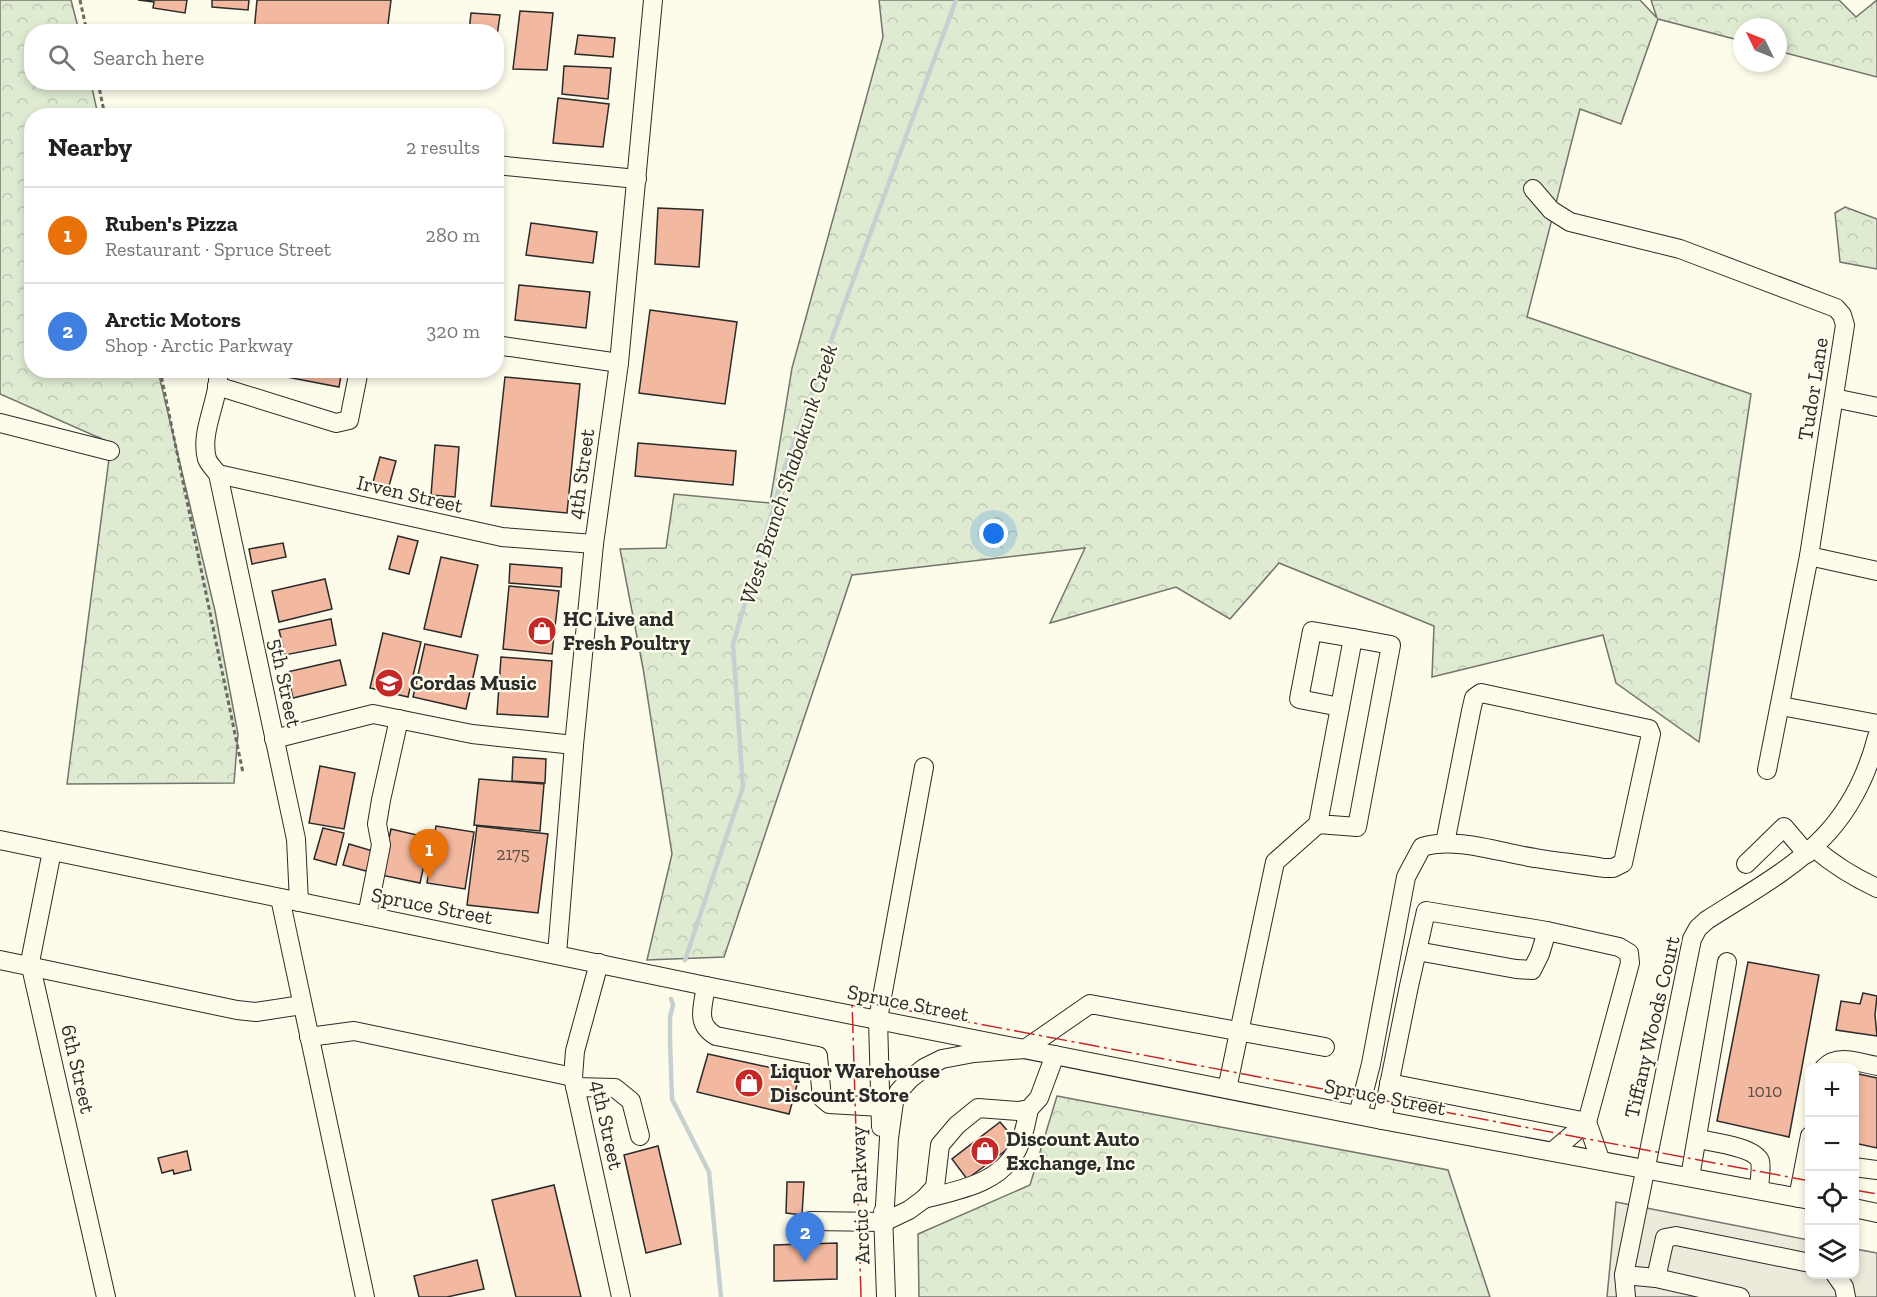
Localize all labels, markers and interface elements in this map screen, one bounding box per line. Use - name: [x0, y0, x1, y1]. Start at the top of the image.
- north arrow: [1733, 18, 1787, 72]
- search box: [24, 24, 504, 90]
- icon: search: [45, 41, 78, 74]
- text: Search here: [93, 44, 204, 71]
- text: Nearby: [48, 131, 132, 163]
- text: 2 results: [406, 135, 480, 159]
- text: Ruben's Pizza: [105, 210, 238, 237]
- text: 1: [63, 223, 72, 247]
- text: 280 m: [426, 223, 480, 247]
- text: Restaurant · Spruce Street: [105, 237, 331, 261]
- text: Arctic Motors: [105, 306, 241, 333]
- text: 2: [62, 319, 73, 343]
- text: 320 m: [427, 319, 480, 343]
- text: Shop · Arctic Parkway: [105, 333, 293, 357]
- street label: Tudor Lane: [1792, 336, 1833, 442]
- water label: West Branch Shabakunk Creek: [734, 341, 843, 608]
- street label: 4th Street: [562, 427, 599, 521]
- street label: Irven Street: [355, 469, 466, 518]
- your location: [979, 519, 1008, 548]
- place label: HC Live and Fresh Poultry: [563, 606, 690, 655]
- shop icon: HC Live and Fresh Poultry: [526, 615, 558, 647]
- street label: 5th Street: [264, 636, 307, 730]
- school or university icon: Cordas Music: [373, 667, 405, 699]
- place label: Cordas Music: [410, 670, 537, 695]
- pin: 1: [410, 830, 448, 879]
- house number: 2175: [496, 843, 530, 865]
- street label: Spruce Street: [369, 882, 495, 930]
- street label: Tiffany Woods Court: [1618, 933, 1685, 1120]
- street label: Spruce Street: [845, 979, 971, 1027]
- street label: 6th Street: [56, 1022, 101, 1116]
- place label: Liquor Warehouse Discount Store: [770, 1058, 940, 1107]
- map controls: [1805, 1063, 1859, 1279]
- button: +: [1805, 1063, 1859, 1117]
- shop icon: Liquor Warehouse Discount Store: [733, 1067, 765, 1099]
- street label: Spruce Street: [1322, 1073, 1448, 1121]
- street label: 4th Street: [586, 1078, 629, 1172]
- house number: 1010: [1748, 1080, 1782, 1102]
- button: −: [1805, 1117, 1859, 1171]
- street label: Arctic Parkway: [845, 1125, 874, 1265]
- place label: Discount Auto Exchange, Inc: [1006, 1126, 1140, 1175]
- shop icon: Discount Auto Exchange, Inc: [969, 1135, 1001, 1167]
- button: locate: [1805, 1171, 1859, 1225]
- pin: 2: [786, 1212, 824, 1262]
- button: layers: [1805, 1225, 1859, 1279]

